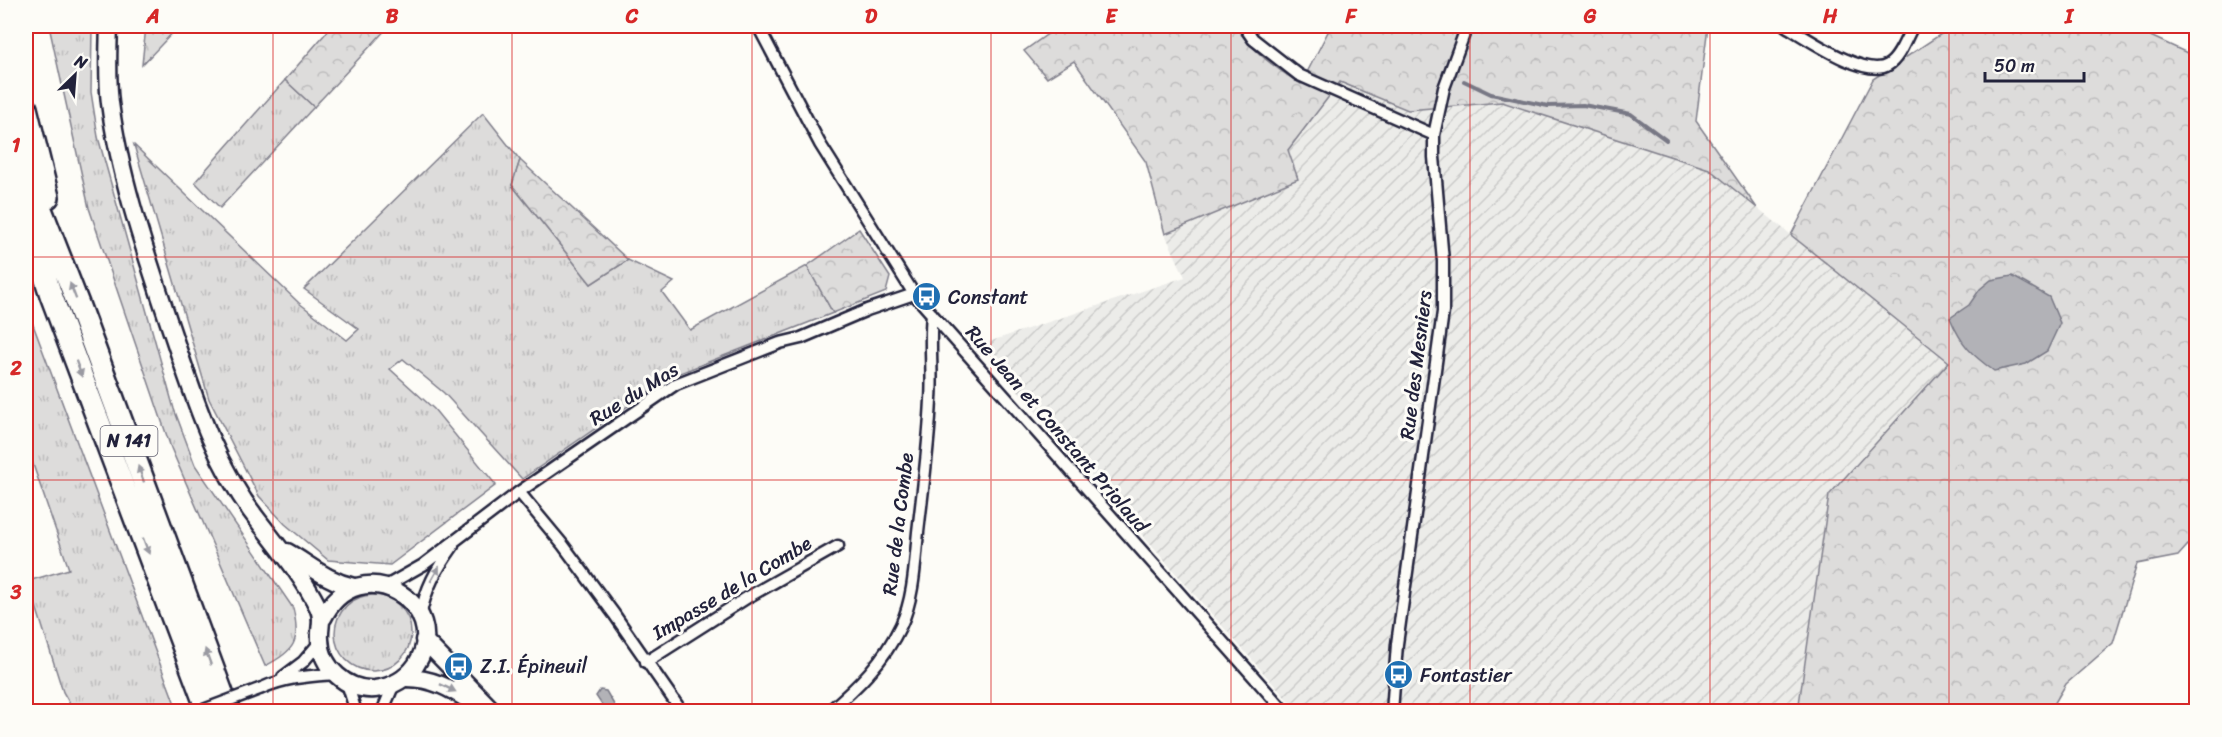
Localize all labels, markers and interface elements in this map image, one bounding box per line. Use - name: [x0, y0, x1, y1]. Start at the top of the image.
- text: A: [145, 0, 160, 34]
- text: B: [386, 0, 399, 34]
- text: C: [625, 0, 639, 34]
- text: D: [865, 0, 878, 34]
- text: E: [1105, 0, 1118, 34]
- text: F: [1345, 0, 1358, 34]
- text: G: [1583, 0, 1597, 34]
- text: H: [1822, 0, 1838, 34]
- text: I: [2064, 0, 2075, 34]
- north arrow: [45, 45, 105, 105]
- scale bar: [1985, 45, 2084, 83]
- text: N: [69, 46, 93, 78]
- text: 50 m: [1994, 50, 2035, 82]
- text: 1: [12, 128, 21, 163]
- place label: Constant: [948, 280, 1029, 315]
- bus stop icon: Constant: [911, 281, 943, 313]
- one-way arrow: [68, 282, 77, 300]
- street label: Rue des Mesniers: [1389, 288, 1443, 442]
- street label: Rue Jean et Constant Priolaud: [956, 317, 1159, 542]
- text: 2: [9, 351, 22, 386]
- street label: Rue du Mas: [582, 352, 687, 435]
- one-way arrow: [75, 361, 85, 379]
- road number: N 141: [100, 426, 158, 456]
- street label: Rue de la Combe: [872, 450, 924, 597]
- one-way arrow: [135, 465, 145, 483]
- street label: Impasse de la Combe: [644, 526, 819, 650]
- one-way arrow: [141, 538, 151, 556]
- one-way arrow: [430, 565, 440, 582]
- text: 3: [10, 575, 22, 610]
- one-way arrow: [203, 648, 213, 666]
- place label: Z.I. Épineuil: [480, 649, 588, 684]
- bus stop icon: Z.I. Épineuil: [443, 650, 475, 682]
- place label: Fontastier: [1420, 658, 1513, 693]
- bus stop icon: Fontastier: [1383, 659, 1415, 691]
- one-way arrow: [439, 683, 456, 692]

